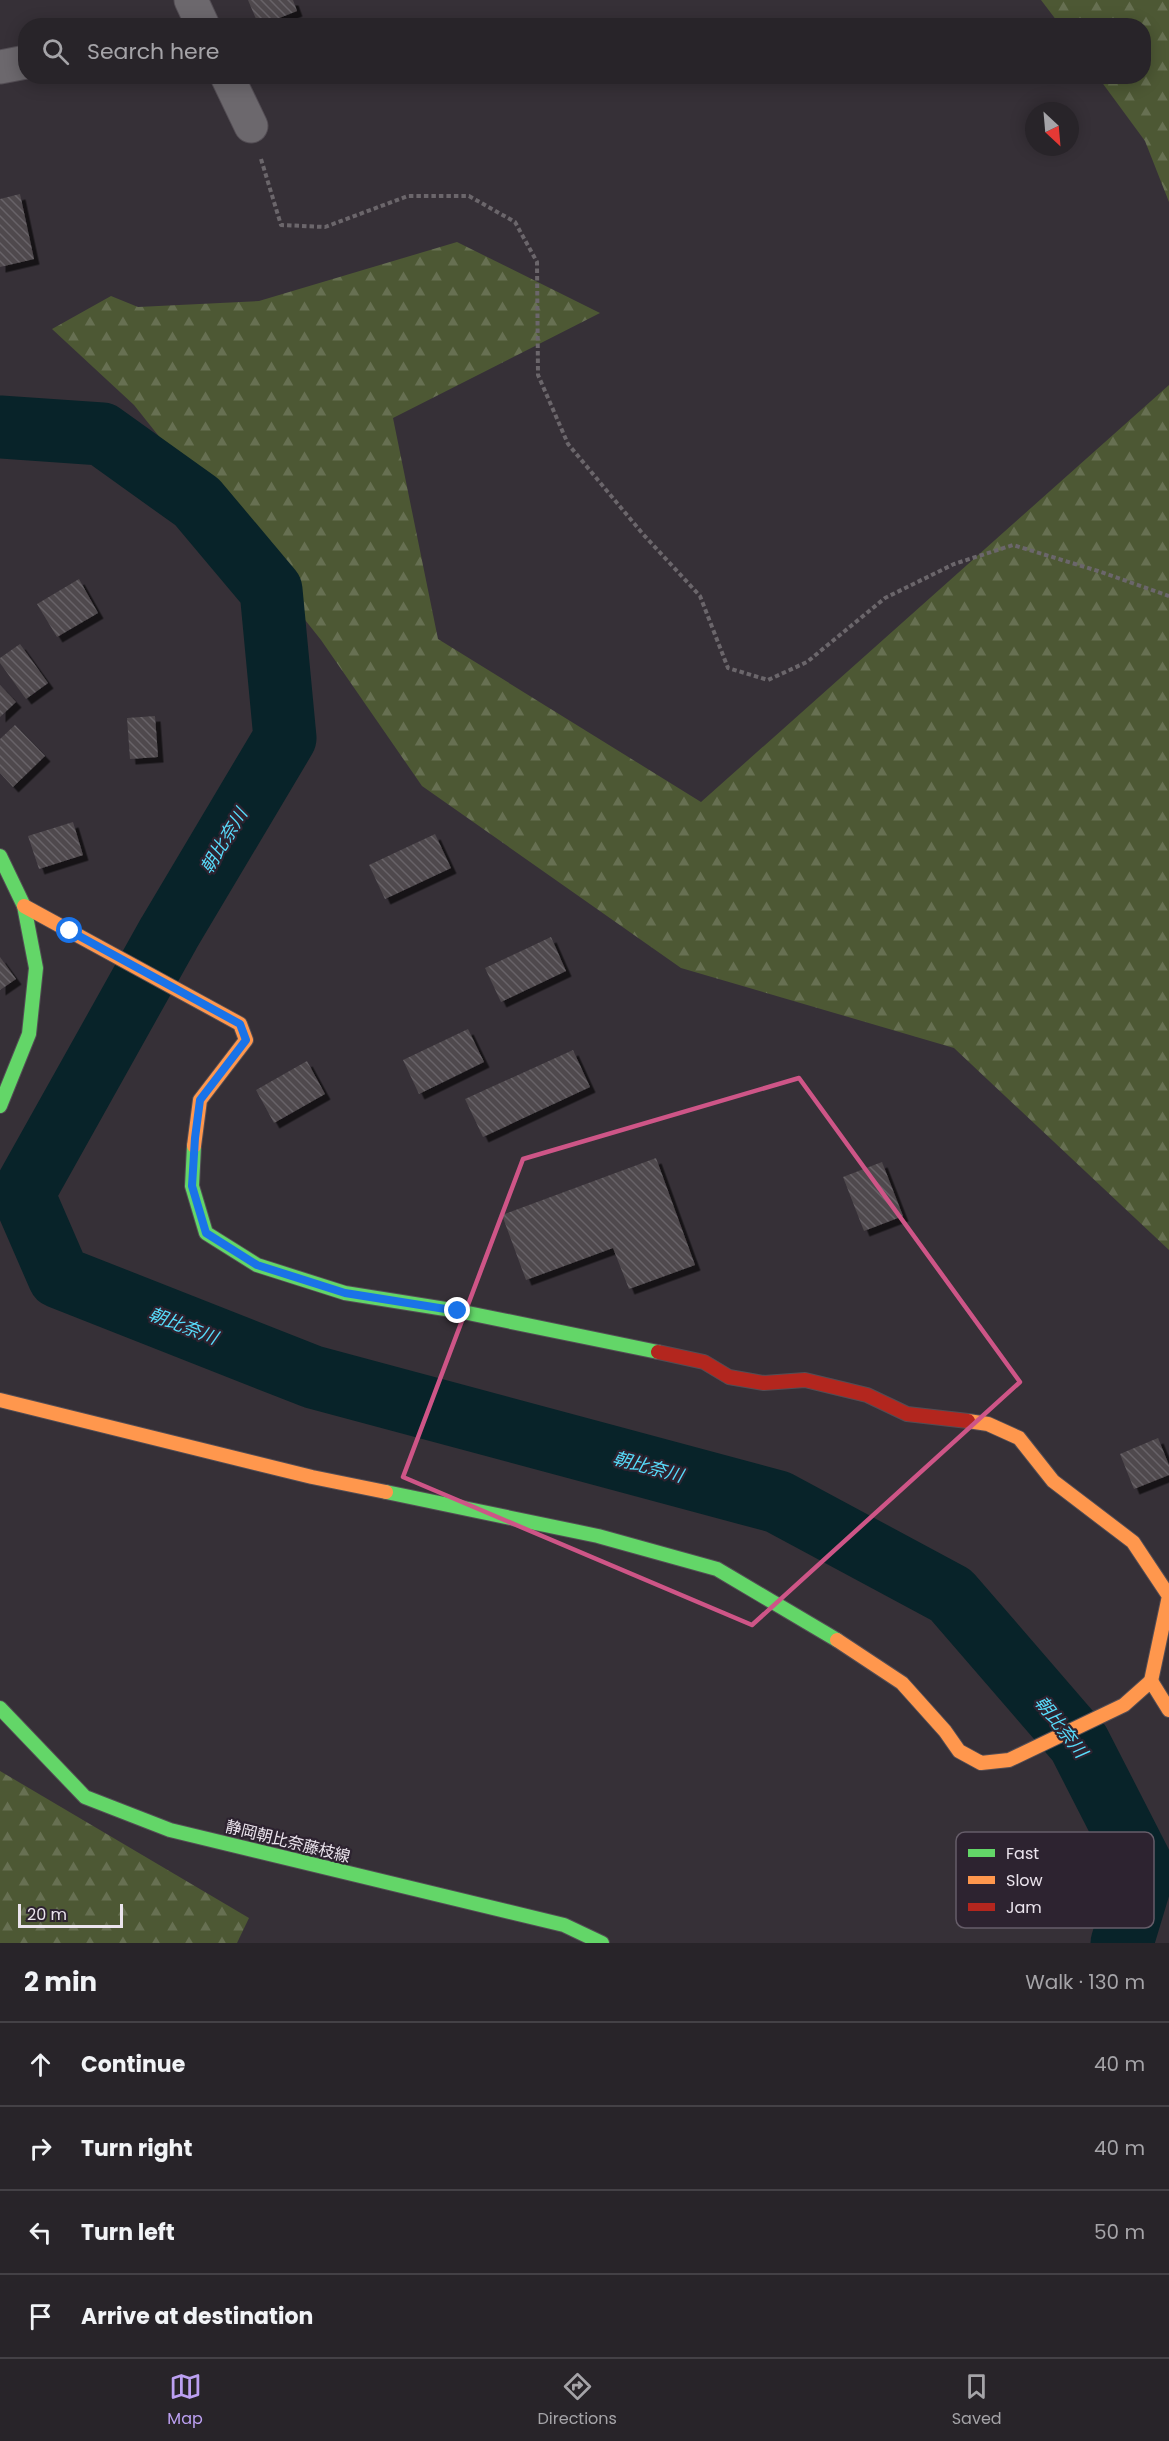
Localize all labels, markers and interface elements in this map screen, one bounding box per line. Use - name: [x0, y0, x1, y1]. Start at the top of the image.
- search box: [18, 18, 1151, 84]
- icon: search: [39, 35, 72, 68]
- text: Search here: [87, 36, 220, 67]
- north arrow: [1025, 102, 1079, 156]
- water label: 朝比奈川: [194, 802, 254, 878]
- route start: [56, 917, 82, 943]
- route end: [444, 1297, 470, 1323]
- water label: 朝比奈川: [145, 1301, 223, 1351]
- water label: 朝比奈川: [610, 1445, 688, 1488]
- water label: 朝比奈川: [1029, 1691, 1095, 1764]
- street label: 静岡朝比奈藤枝線: [223, 1815, 353, 1868]
- legend: [956, 1832, 1154, 1928]
- text: Fast: [1006, 1842, 1039, 1865]
- text: Slow: [1006, 1869, 1043, 1892]
- text: Jam: [1006, 1896, 1042, 1919]
- scale bar: [18, 1901, 123, 1928]
- text: 20 m: [27, 1903, 67, 1926]
- text: 2 min: [24, 1964, 97, 2000]
- text: Walk · 130 m: [1025, 1968, 1145, 1996]
- icon: ahead: [24, 2048, 57, 2081]
- text: Continue: [81, 2049, 185, 2080]
- text: 40 m: [1094, 2050, 1145, 2078]
- icon: right: [24, 2132, 57, 2165]
- text: Turn right: [81, 2133, 192, 2164]
- text: 40 m: [1094, 2134, 1145, 2162]
- icon: left: [24, 2216, 57, 2249]
- text: Turn left: [81, 2217, 175, 2248]
- text: 50 m: [1094, 2218, 1145, 2246]
- icon: arrive: [24, 2300, 57, 2333]
- text: Arrive at destination: [81, 2301, 313, 2332]
- tab: Map: [167, 2370, 203, 2431]
- tab: Directions: [538, 2370, 617, 2431]
- tab: Saved: [952, 2370, 1002, 2431]

